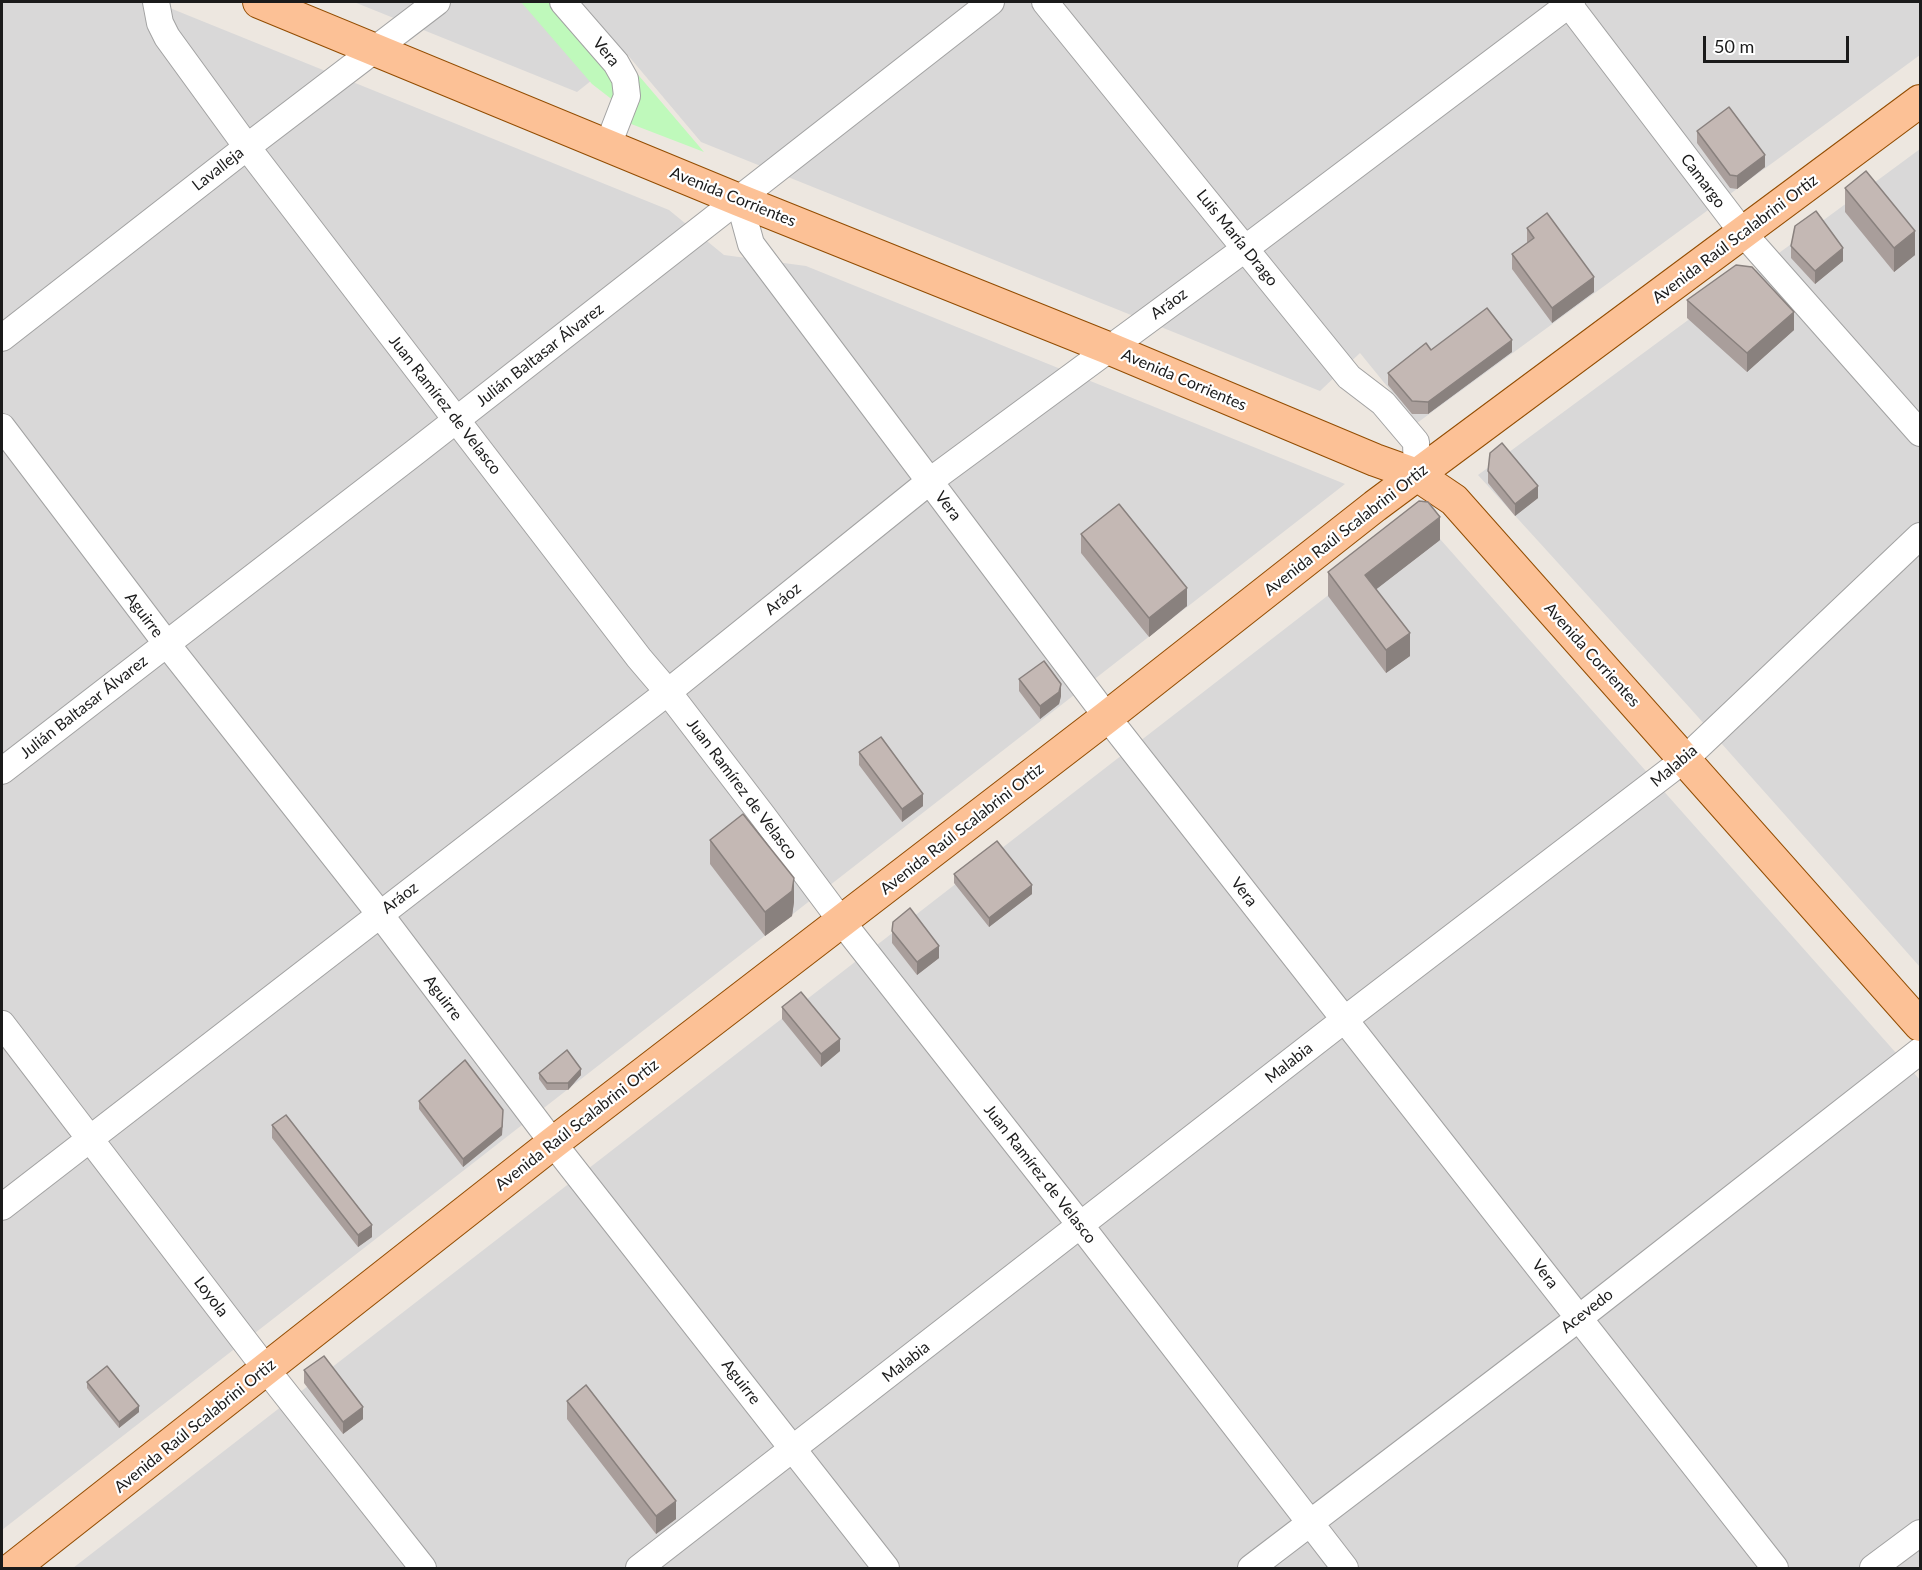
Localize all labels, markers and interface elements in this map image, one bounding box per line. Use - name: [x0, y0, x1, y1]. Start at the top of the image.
- scale bar: [1706, 24, 1852, 62]
- street label: Vera: [589, 34, 623, 70]
- text: 50 m: [1714, 35, 1754, 57]
- street label: Lavalleja: [189, 143, 247, 195]
- street label: Camargo: [1676, 150, 1730, 212]
- street label: Avenida Corrientes: [667, 163, 799, 231]
- street label: Avenida Raúl Scalabrini Ortiz: [1649, 171, 1821, 307]
- street label: Luis María Drago: [1192, 186, 1282, 290]
- street label: Aráoz: [1147, 284, 1191, 324]
- street label: Julián Baltasar Álvarez: [473, 299, 607, 411]
- street label: Juan Ramírez de Velasco: [385, 332, 505, 478]
- street label: Avenida Corrientes: [1119, 345, 1249, 415]
- street label: Avenida Raúl Scalabrini Ortiz: [1260, 460, 1432, 600]
- street label: Vera: [931, 488, 965, 524]
- street label: Aráoz: [761, 579, 805, 619]
- street label: Aguirre: [121, 589, 167, 641]
- street label: Avenida Corrientes: [1540, 599, 1644, 711]
- street label: Julián Baltasar Álvarez: [17, 651, 151, 763]
- street label: Juan Ramírez de Velasco: [683, 715, 801, 863]
- street label: Malabia: [1647, 741, 1701, 791]
- street label: Avenida Raúl Scalabrini Ortiz: [876, 759, 1048, 899]
- street label: Vera: [1227, 874, 1261, 910]
- street label: Aráoz: [378, 878, 422, 918]
- street label: Aguirre: [420, 972, 466, 1024]
- street label: Malabia: [1261, 1038, 1317, 1088]
- street label: Avenida Raúl Scalabrini Ortiz: [491, 1055, 663, 1195]
- street label: Juan Ramírez de Velasco: [980, 1101, 1100, 1247]
- street label: Vera: [1528, 1256, 1562, 1292]
- street label: Loyola: [190, 1273, 232, 1321]
- street label: Acevedo: [1557, 1285, 1617, 1337]
- street label: Malabia: [878, 1337, 934, 1387]
- street label: Avenida Raúl Scalabrini Ortiz: [110, 1355, 280, 1497]
- street label: Aguirre: [718, 1356, 764, 1408]

